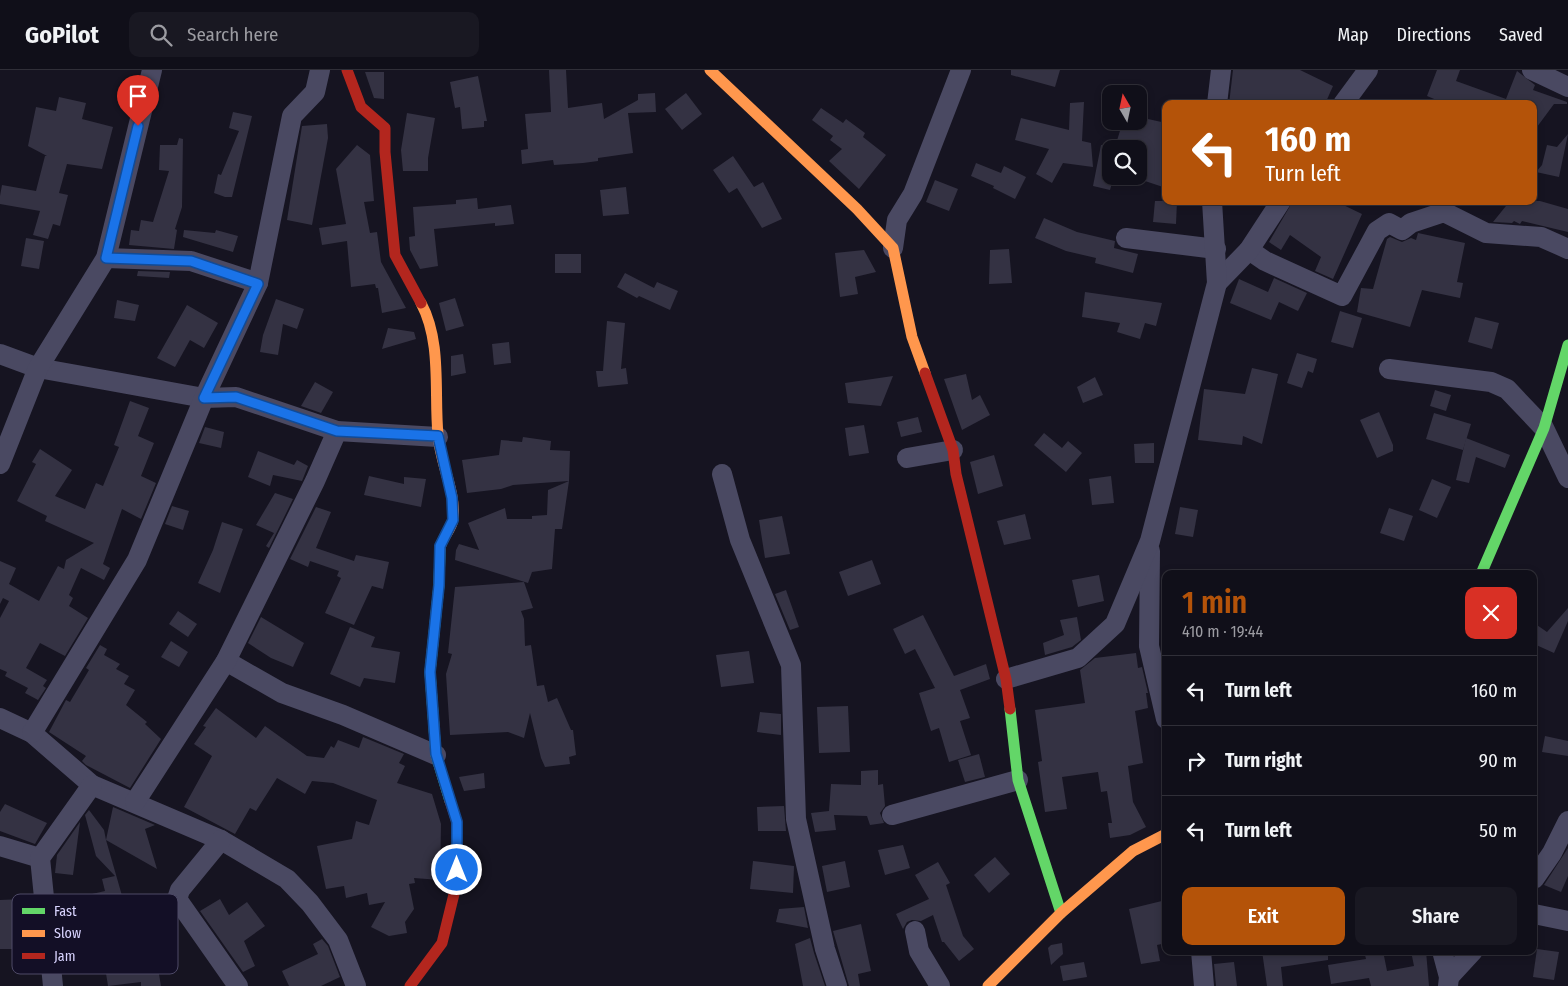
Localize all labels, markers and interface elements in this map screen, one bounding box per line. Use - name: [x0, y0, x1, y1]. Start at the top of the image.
- search box: [129, 12, 479, 57]
- text: GoPilot: [25, 21, 99, 49]
- icon: search: [147, 21, 175, 49]
- text: Search here: [187, 23, 279, 46]
- text: Map: [1337, 24, 1369, 46]
- text: Directions: [1397, 24, 1471, 46]
- text: Saved: [1499, 24, 1543, 46]
- pin: [117, 75, 159, 126]
- icon: arrive: [124, 82, 152, 110]
- north arrow: [1102, 85, 1148, 130]
- map controls: [1102, 85, 1147, 185]
- text: 160 m: [1265, 118, 1351, 160]
- icon: left: [1182, 120, 1247, 185]
- button: search: [1102, 140, 1147, 185]
- text: Turn left: [1265, 160, 1341, 187]
- text: 1 min: [1182, 585, 1247, 621]
- button: close: [1465, 587, 1517, 639]
- text: 410 m · 19:44: [1182, 622, 1263, 641]
- icon: left: [1182, 677, 1210, 705]
- text: Turn left: [1225, 679, 1292, 702]
- text: 160 m: [1471, 679, 1517, 702]
- icon: right: [1182, 747, 1210, 775]
- text: Turn right: [1225, 749, 1302, 772]
- text: 90 m: [1479, 749, 1517, 772]
- icon: left: [1182, 817, 1210, 845]
- text: Turn left: [1225, 819, 1292, 842]
- text: 50 m: [1479, 819, 1517, 842]
- position arrow: [430, 843, 482, 895]
- button: Exit: [1182, 887, 1345, 945]
- button: Share: [1355, 887, 1517, 945]
- legend: [12, 894, 178, 974]
- text: Fast: [54, 903, 77, 920]
- text: Slow: [54, 925, 81, 942]
- text: Jam: [54, 948, 75, 965]

